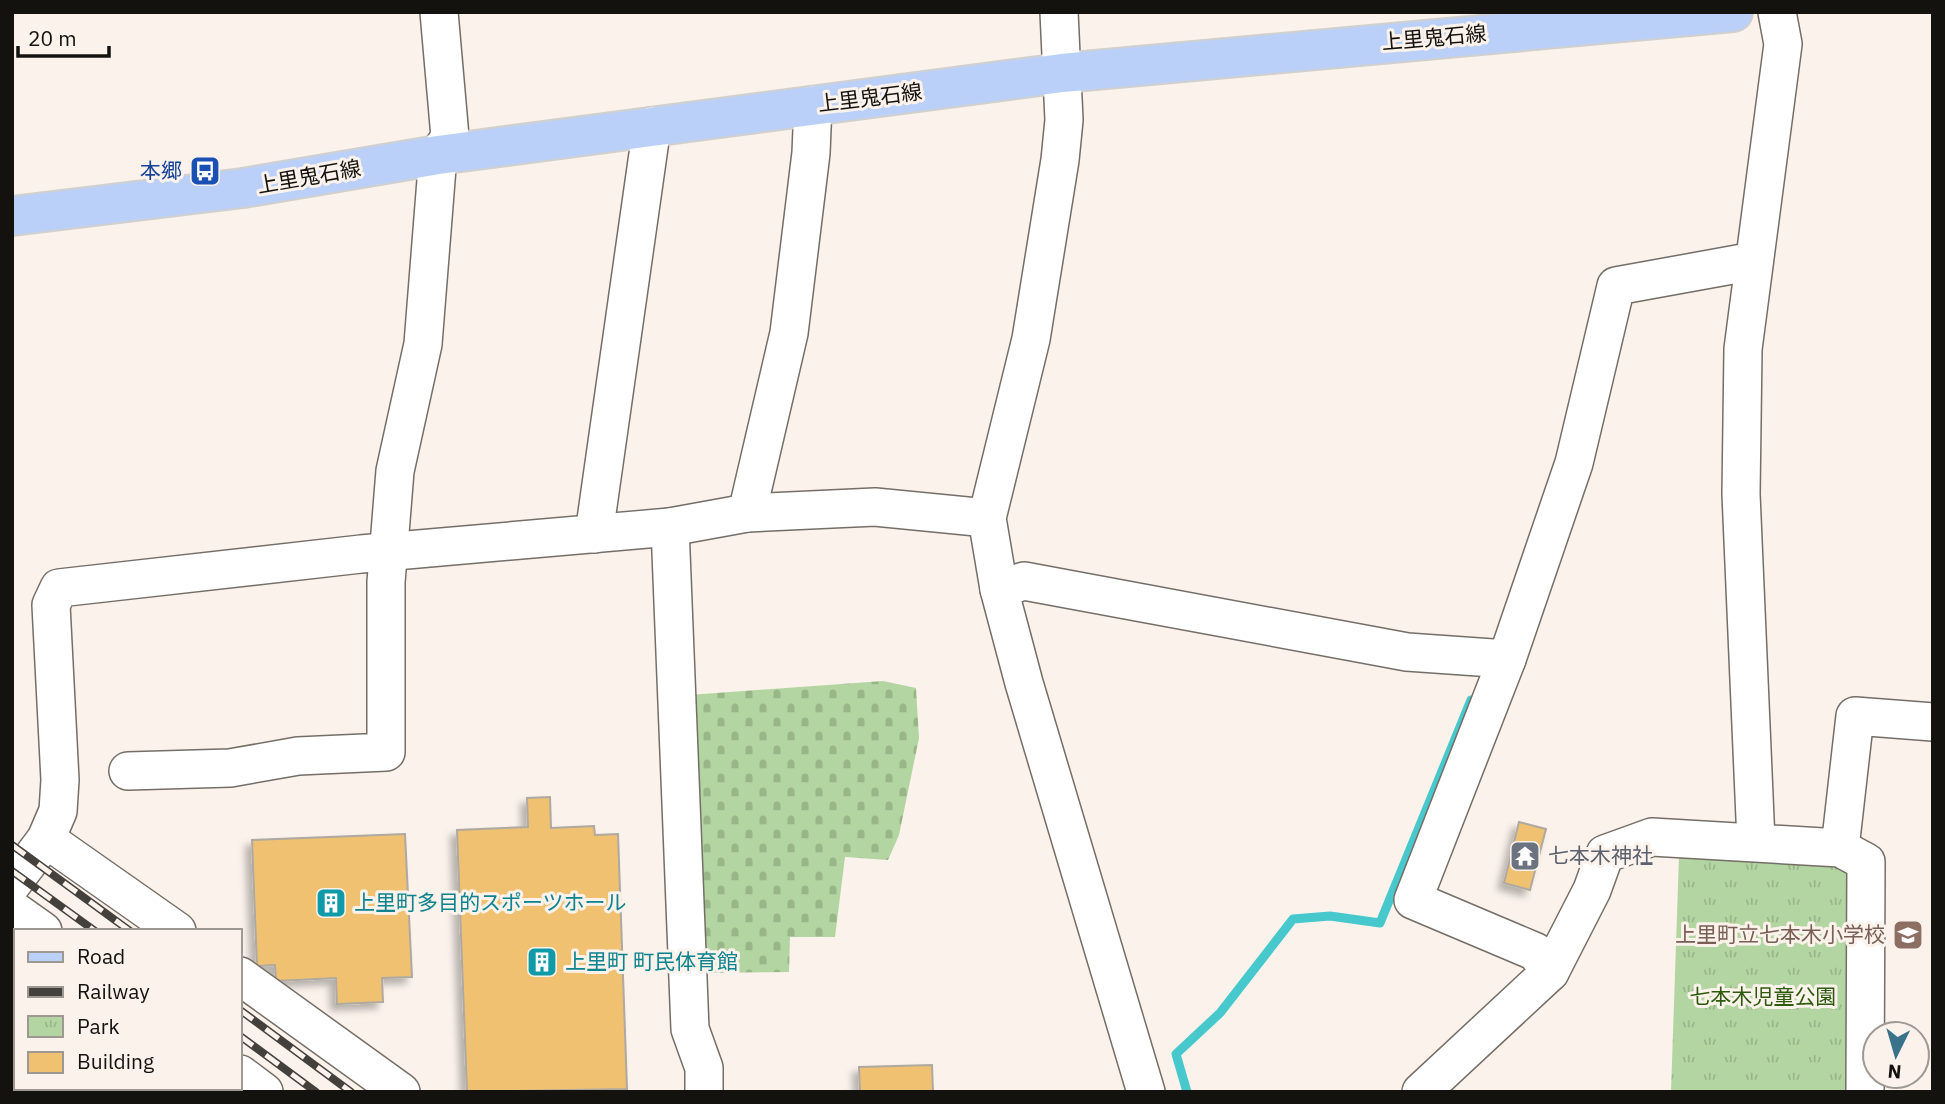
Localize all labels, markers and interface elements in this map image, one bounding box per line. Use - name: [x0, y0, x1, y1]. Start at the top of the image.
- scale bar: [18, 14, 108, 58]
- street label: 上里鬼石線: [1380, 18, 1487, 56]
- text: 20 m: [28, 24, 77, 52]
- street label: 上里鬼石線: [816, 77, 924, 117]
- street label: 上里鬼石線: [255, 153, 363, 199]
- bus stop icon: 本郷: [188, 154, 222, 188]
- place label: 本郷: [140, 156, 182, 184]
- temple icon: 七本木神社: [1508, 839, 1542, 873]
- place label: 七本木神社: [1548, 841, 1653, 869]
- building icon: 上里町多目的スポーツホール: [314, 886, 348, 920]
- place label: 上里町多目的スポーツホール: [354, 888, 627, 916]
- school or university icon: 上里町立七本木小学校: [1891, 918, 1925, 952]
- place label: 上里町立七本木小学校: [1675, 920, 1885, 948]
- legend: [14, 929, 242, 1090]
- text: Road: [77, 942, 125, 970]
- building icon: 上里町 町民体育館: [525, 945, 559, 979]
- place label: 上里町 町民体育館: [565, 947, 738, 975]
- text: Railway: [77, 977, 150, 1005]
- park label: 七本木児童公園: [1690, 982, 1837, 1010]
- text: Park: [77, 1012, 120, 1040]
- north arrow: [1861, 1020, 1931, 1090]
- text: Building: [77, 1047, 154, 1075]
- text: N: [1887, 1059, 1902, 1084]

